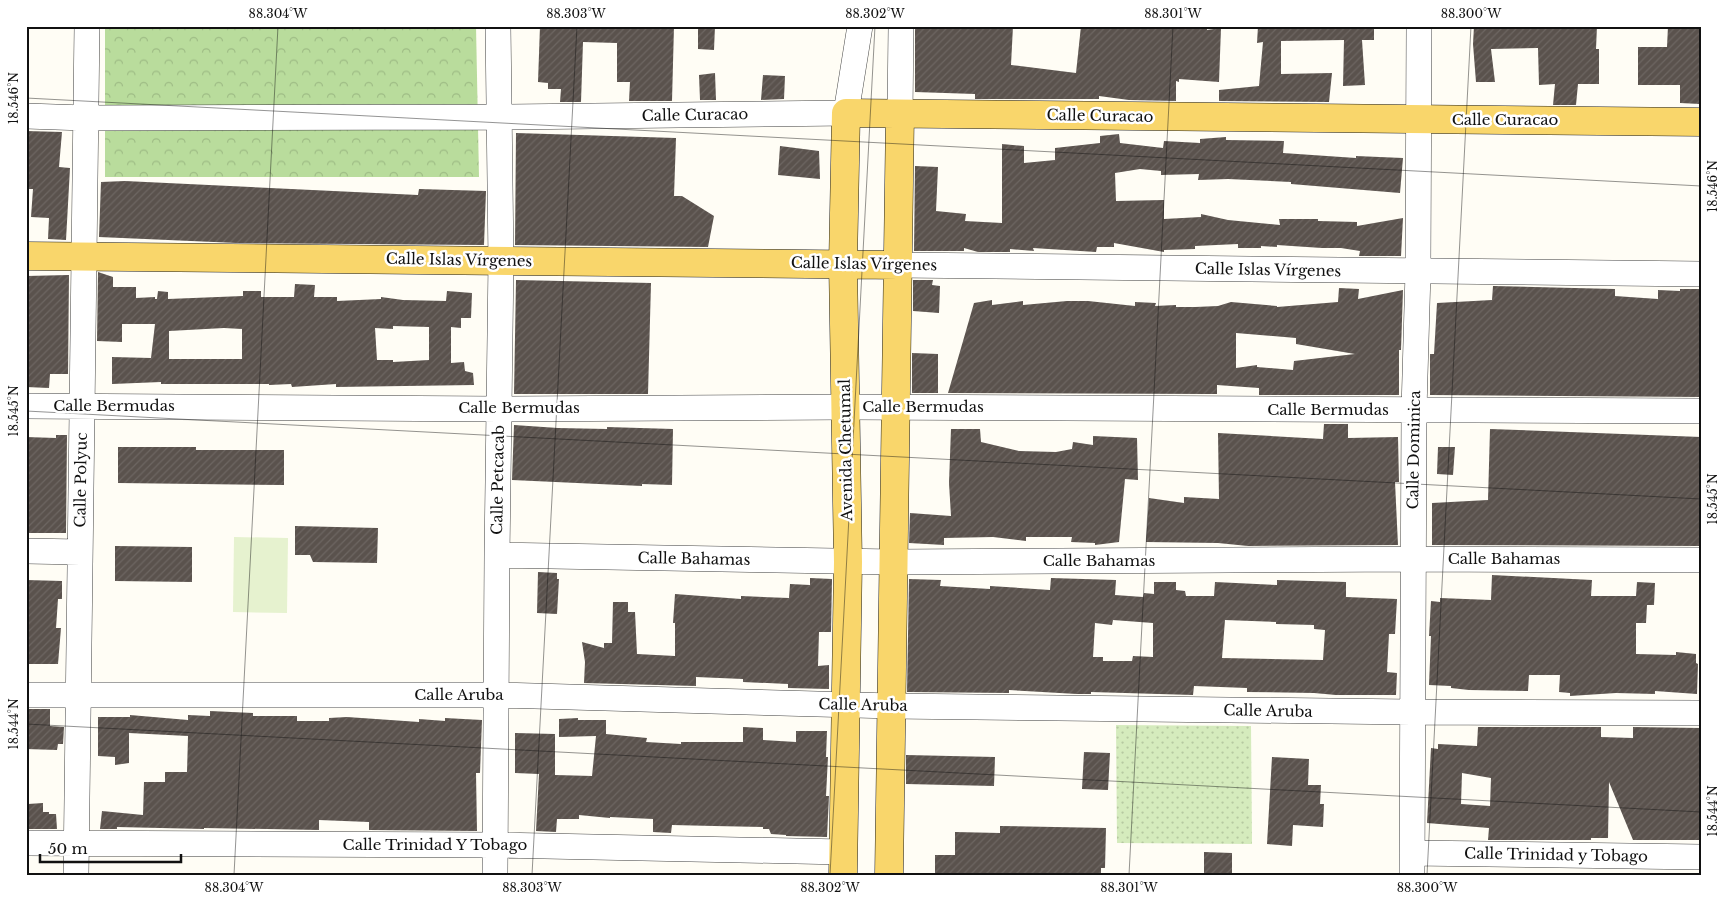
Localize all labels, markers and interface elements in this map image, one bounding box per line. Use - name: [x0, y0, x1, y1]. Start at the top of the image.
- text: 88.304°W: [249, 6, 308, 21]
- text: 88.303°W: [546, 6, 607, 21]
- text: 88.302°W: [845, 6, 906, 21]
- text: 88.301°W: [1144, 6, 1203, 21]
- text: 88.300°W: [1441, 6, 1502, 21]
- text: 18.546°N: [6, 72, 21, 124]
- street label: Calle Curacao: [641, 104, 749, 125]
- street label: Calle Curacao: [1046, 105, 1154, 126]
- street label: Calle Curacao: [1452, 110, 1559, 129]
- text: 18.546°N: [1705, 160, 1720, 212]
- street label: Calle Islas Vírgenes: [386, 249, 533, 270]
- street label: Calle Islas Vírgenes: [791, 253, 938, 274]
- street label: Calle Islas Vírgenes: [1195, 259, 1342, 280]
- street label: Avenida Chetumal: [835, 379, 856, 522]
- text: 18.545°N: [6, 385, 21, 437]
- street label: Calle Dominica: [1403, 390, 1424, 510]
- street label: Calle Bermudas: [53, 396, 175, 415]
- street label: Calle Bermudas: [862, 397, 984, 416]
- street label: Calle Bermudas: [458, 398, 580, 417]
- street label: Calle Bermudas: [1267, 400, 1389, 419]
- street label: Calle Petcacab: [487, 425, 508, 535]
- street label: Calle Polyuc: [70, 432, 91, 528]
- text: 18.545°N: [1705, 473, 1720, 525]
- street label: Calle Bahamas: [638, 548, 751, 569]
- street label: Calle Bahamas: [1448, 549, 1561, 568]
- street label: Calle Bahamas: [1043, 551, 1156, 570]
- street label: Calle Aruba: [414, 685, 504, 704]
- street label: Calle Aruba: [818, 694, 909, 715]
- text: 18.544°N: [6, 698, 21, 750]
- street label: Calle Aruba: [1223, 700, 1314, 721]
- text: 18.544°N: [1705, 785, 1720, 837]
- scale bar: [40, 831, 181, 863]
- street label: Calle Trinidad Y Tobago: [343, 835, 528, 854]
- text: 50 m: [48, 839, 88, 858]
- street label: Calle Trinidad y Tobago: [1464, 843, 1648, 866]
- text: 88.304°W: [205, 880, 264, 895]
- text: 88.303°W: [502, 880, 563, 895]
- text: 88.302°W: [800, 880, 861, 895]
- text: 88.301°W: [1100, 880, 1159, 895]
- text: 88.300°W: [1397, 880, 1458, 895]

